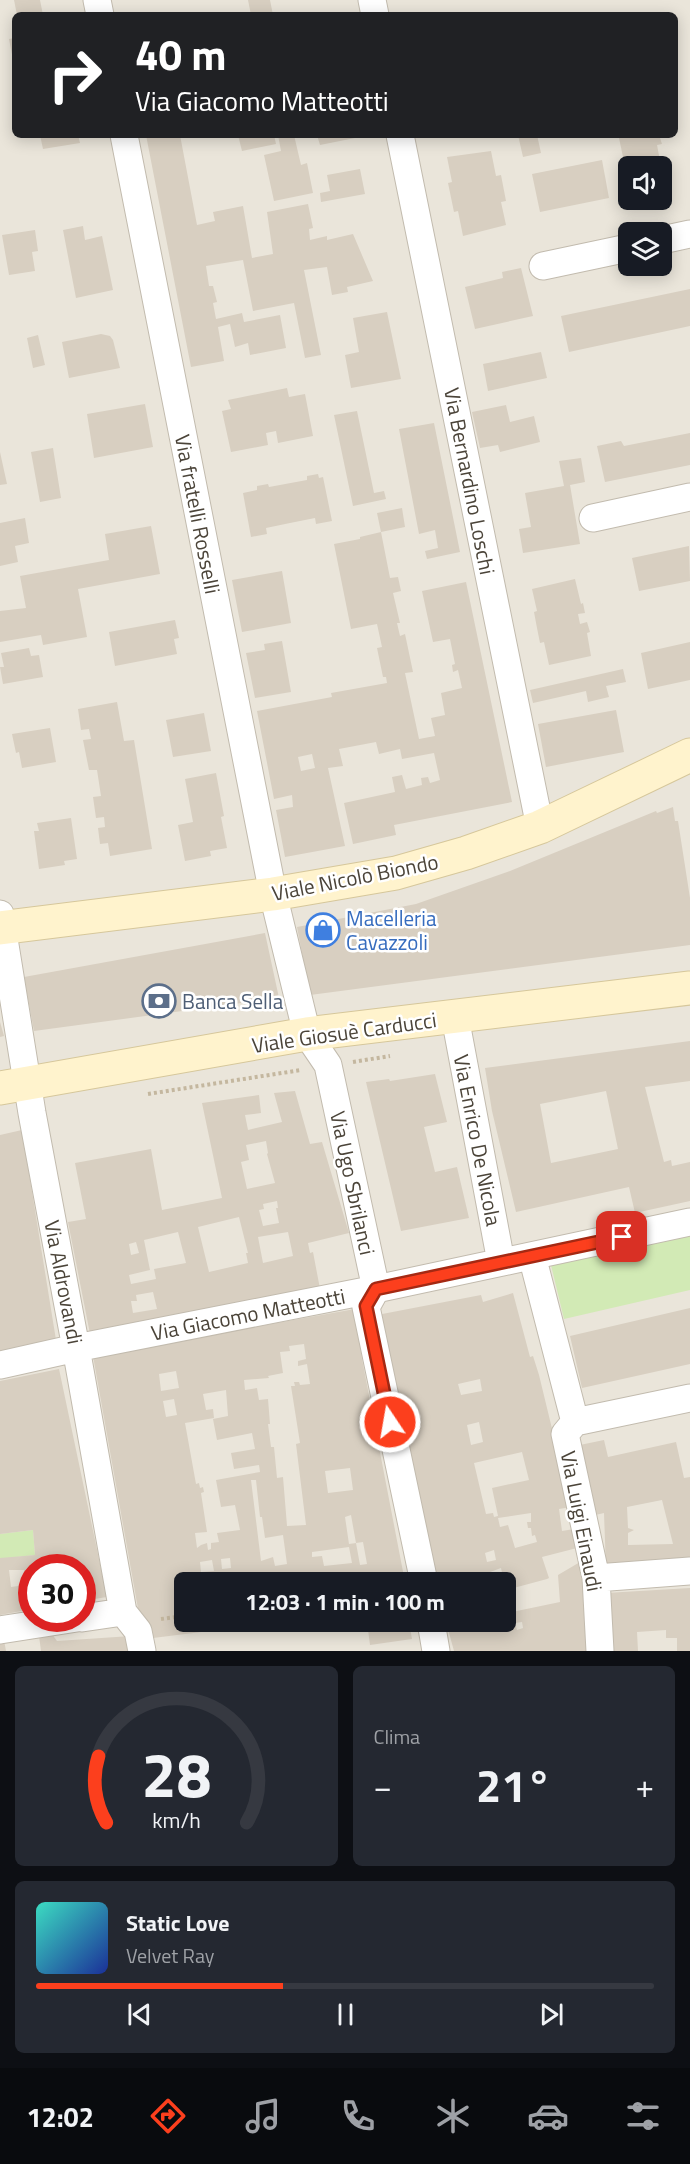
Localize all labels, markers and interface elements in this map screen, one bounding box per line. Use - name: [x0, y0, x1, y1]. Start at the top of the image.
- text: 40 m: [135, 22, 227, 86]
- icon: right: [36, 36, 114, 114]
- text: Via Giacomo Matteotti: [135, 80, 389, 121]
- map controls: [618, 156, 672, 276]
- button: sound: [618, 156, 672, 210]
- button: layers: [618, 222, 672, 276]
- street label: Via Bernardino Loschi: [436, 385, 504, 577]
- street label: Via fratelli Rosselli: [167, 431, 229, 597]
- street label: Viale Nicolò Biondo: [269, 845, 441, 909]
- place label: Macelleria Cavazzoli: [346, 902, 437, 958]
- shop icon: Macelleria Cavazzoli: [305, 912, 341, 948]
- bank icon: Banca Sella: [141, 983, 177, 1019]
- place label: Banca Sella: [182, 985, 284, 1017]
- street label: Viale Giosuè Carducci: [250, 1003, 438, 1061]
- street label: Via Enrico De Nicola: [446, 1051, 510, 1229]
- street label: Via Ugo Sbrilanci: [322, 1108, 384, 1258]
- pin: [596, 1211, 647, 1262]
- street label: Via Aldrovandi: [36, 1217, 92, 1347]
- icon: arrive: [605, 1220, 638, 1253]
- street label: Via Giacomo Matteotti: [148, 1279, 348, 1349]
- position arrow: [358, 1390, 422, 1454]
- street label: Via Luigi Einaudi: [553, 1448, 611, 1594]
- speed limit sign: 30: [18, 1554, 96, 1632]
- text: 12:03 · 1 min · 100 m: [245, 1585, 445, 1619]
- text: Clima: [374, 1721, 420, 1752]
- text: 28: [141, 1726, 211, 1821]
- text: 21°: [476, 1751, 552, 1819]
- text: −: [374, 1761, 392, 1811]
- text: +: [636, 1761, 654, 1811]
- text: km/h: [152, 1804, 201, 1836]
- text: Static Love: [126, 1906, 229, 1940]
- text: Velvet Ray: [126, 1940, 215, 1971]
- icon: previous: [123, 1998, 156, 2031]
- icon: pause: [329, 1998, 362, 2031]
- icon: next: [535, 1998, 568, 2031]
- icon: directions: [147, 2095, 189, 2137]
- icon: music: [242, 2095, 284, 2137]
- icon: phone: [337, 2095, 379, 2137]
- icon: climate: [432, 2095, 474, 2137]
- icon: car: [527, 2095, 569, 2137]
- icon: filters: [622, 2095, 664, 2137]
- text: 12:02: [26, 2096, 94, 2137]

